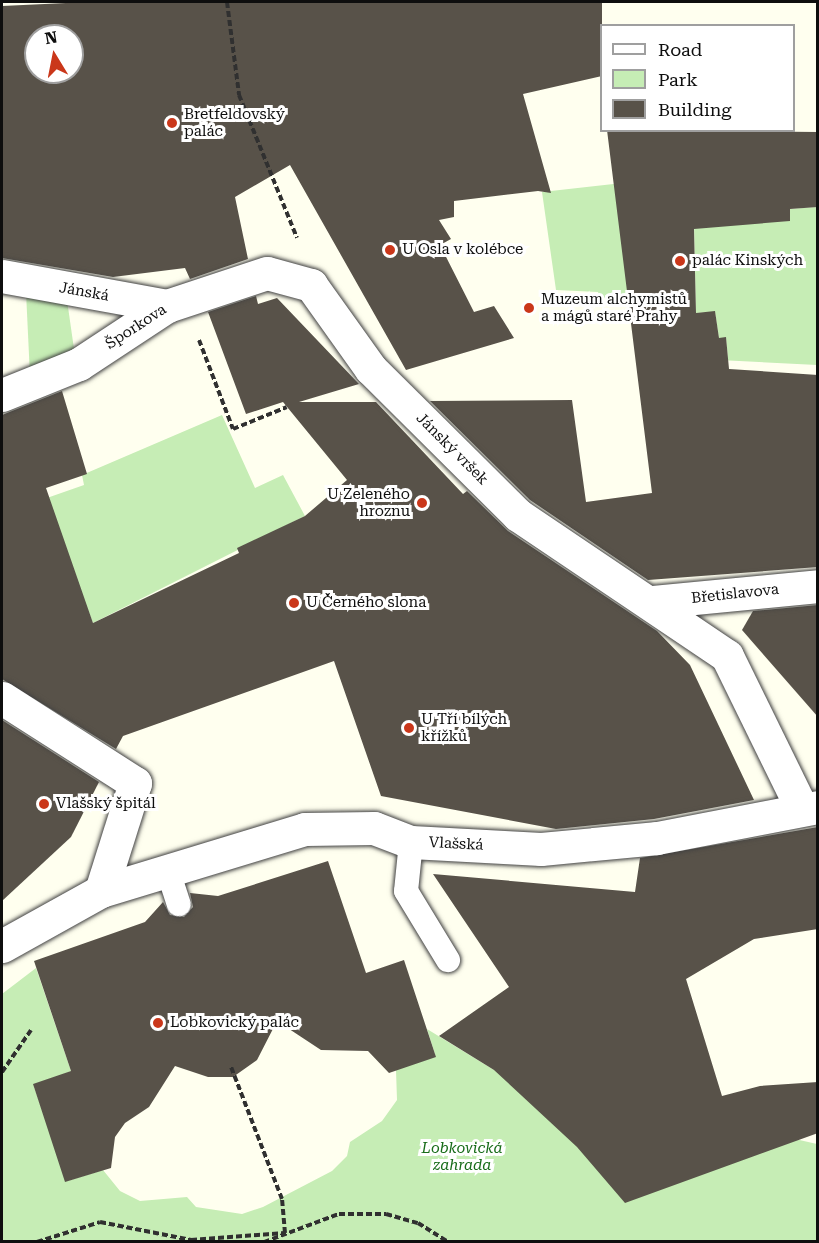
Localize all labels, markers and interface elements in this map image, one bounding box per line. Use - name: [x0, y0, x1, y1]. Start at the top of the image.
- north arrow: [24, 24, 84, 84]
- legend: [600, 24, 795, 132]
- text: N: [43, 27, 59, 48]
- text: Road: [658, 39, 702, 60]
- text: Park: [658, 69, 698, 90]
- text: Building: [658, 99, 732, 120]
- place label: Bretfeldovský palác: [184, 105, 285, 140]
- marker: Bretfeldovský palác: [165, 116, 179, 130]
- place label: U Osla v kolébce: [402, 241, 523, 259]
- marker: U Osla v kolébce: [383, 243, 397, 257]
- place label: palác Kinských: [692, 252, 803, 270]
- marker: palác Kinských: [673, 254, 687, 268]
- street label: Jánská: [58, 279, 110, 305]
- place label: Muzeum alchymistů a mágů staré Prahy: [541, 290, 687, 325]
- street label: Šporkova: [102, 301, 170, 353]
- marker: Muzeum alchymistů a mágů staré Prahy: [522, 301, 536, 315]
- street label: Jánský vršek: [412, 409, 492, 489]
- place label: U Zeleného hroznu: [327, 485, 410, 520]
- marker: U Zeleného hroznu: [415, 496, 429, 510]
- street label: Břetislavova: [690, 580, 780, 608]
- place label: U Černého slona: [306, 594, 426, 612]
- marker: U Černého slona: [287, 596, 301, 610]
- place label: U Tří bílých křížků: [421, 710, 507, 745]
- marker: U Tří bílých křížků: [402, 721, 416, 735]
- place label: Vlašský špitál: [56, 795, 156, 813]
- marker: Vlašský špitál: [37, 797, 51, 811]
- street label: Vlašská: [428, 834, 484, 854]
- place label: Lobkovický palác: [170, 1014, 299, 1032]
- marker: Lobkovický palác: [151, 1016, 165, 1030]
- park label: Lobkovická zahrada: [422, 1139, 502, 1174]

